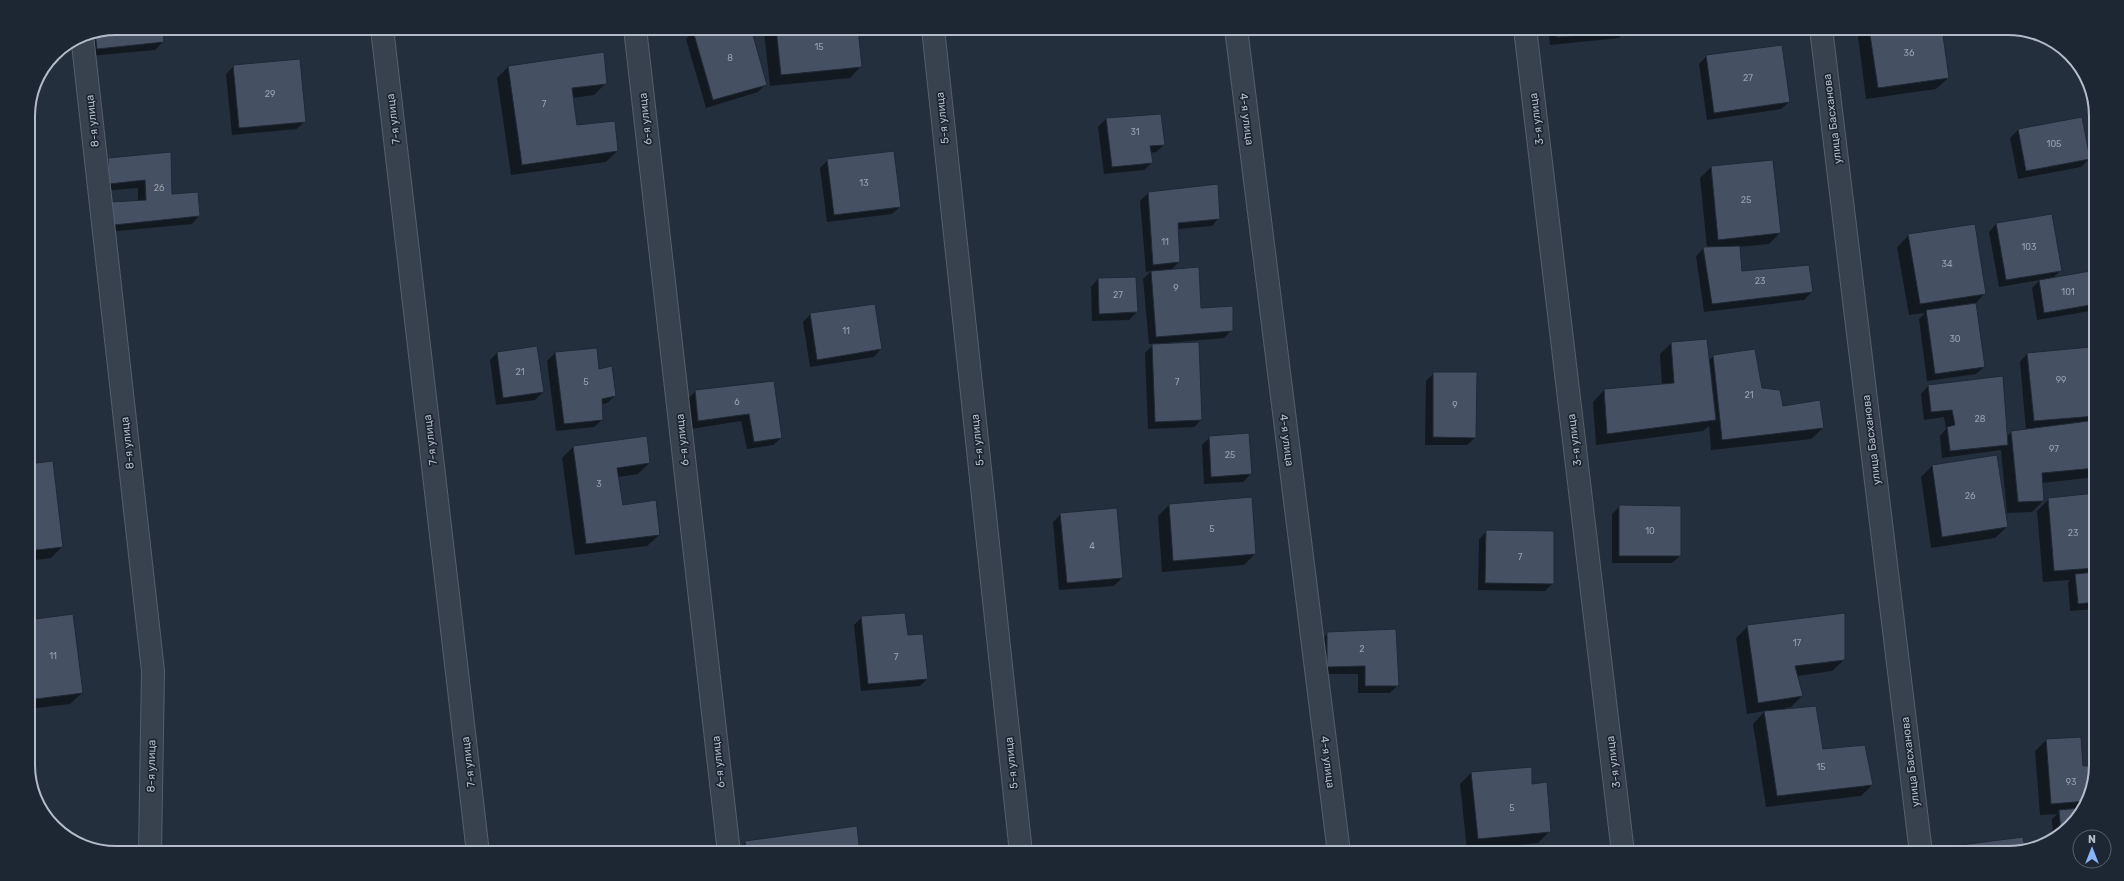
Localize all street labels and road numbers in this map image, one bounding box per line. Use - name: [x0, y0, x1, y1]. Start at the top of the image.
- street label: улица Басханова: [1821, 73, 1844, 165]
- street label: 5-я улица: [933, 91, 952, 145]
- street label: 6-я улица: [636, 92, 655, 146]
- street label: 4-я улица: [1237, 92, 1256, 146]
- street label: 3-я улица: [1527, 92, 1546, 146]
- street label: 7-я улица: [384, 93, 403, 145]
- street label: 8-я улица: [83, 94, 102, 148]
- street label: улица Басханова: [1860, 394, 1883, 486]
- street label: 6-я улица: [673, 413, 692, 467]
- street label: 5-я улица: [968, 413, 987, 467]
- street label: 4-я улица: [1277, 413, 1296, 467]
- street label: 3-я улица: [1565, 413, 1584, 467]
- street label: 7-я улица: [421, 414, 440, 466]
- street label: 8-я улица: [118, 416, 137, 470]
- street label: улица Басханова: [1899, 716, 1922, 808]
- street label: 6-я улица: [709, 735, 728, 789]
- street label: 4-я улица: [1318, 735, 1337, 789]
- street label: 3-я улица: [1604, 735, 1623, 789]
- street label: 7-я улица: [459, 736, 478, 788]
- street label: 5-я улица: [1002, 736, 1021, 790]
- street label: 8-я улица: [145, 740, 158, 792]

